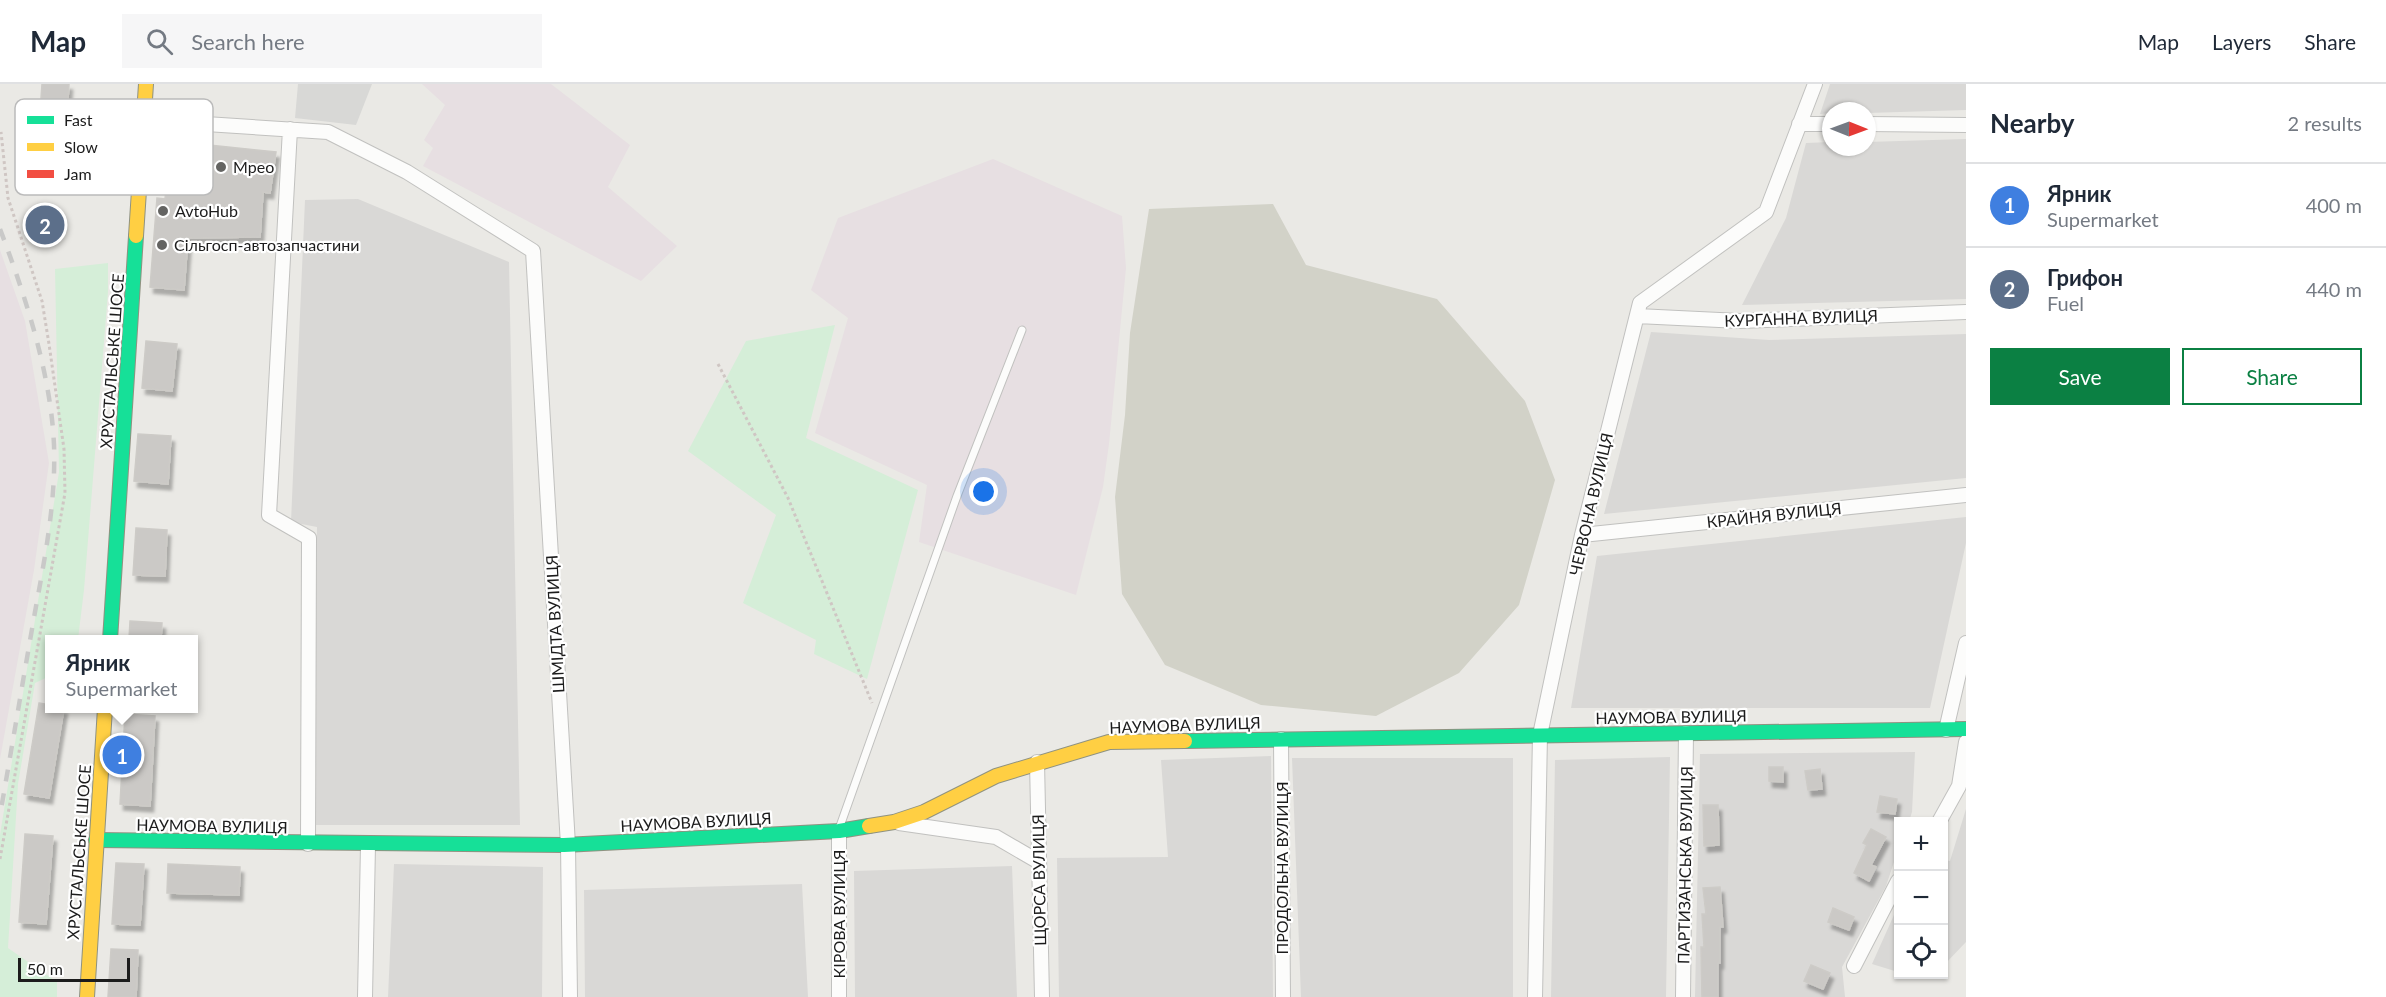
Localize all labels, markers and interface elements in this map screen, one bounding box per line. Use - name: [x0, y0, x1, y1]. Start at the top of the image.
- search box: [122, 14, 542, 68]
- text: Map: [30, 24, 86, 58]
- icon: search: [143, 25, 176, 58]
- text: Search here: [191, 28, 305, 55]
- text: Map: [2138, 29, 2179, 54]
- text: Layers: [2212, 29, 2271, 54]
- text: Share: [2304, 29, 2356, 54]
- legend: [15, 99, 213, 195]
- north arrow: [1822, 102, 1876, 156]
- text: Nearby: [1990, 107, 2075, 139]
- text: Fast: [64, 110, 93, 129]
- text: 2 results: [2287, 111, 2362, 135]
- text: Slow: [64, 137, 98, 156]
- place label: Мрео: [233, 157, 274, 176]
- marker: Мрео: [214, 160, 228, 174]
- text: Jam: [64, 164, 92, 183]
- text: Ярник: [2047, 180, 2112, 207]
- text: 1: [2004, 193, 2015, 217]
- text: 400 m: [2306, 193, 2362, 217]
- place label: AvtoHub: [175, 201, 238, 220]
- pin: 2: [26, 202, 64, 248]
- marker: AvtoHub: [156, 204, 170, 218]
- text: Supermarket: [2047, 207, 2159, 231]
- place label: Сільгосп-автозапчастини: [174, 235, 359, 254]
- marker: Сільгосп-автозапчастини: [155, 238, 169, 252]
- text: Грифон: [2047, 264, 2123, 291]
- street label: ХРУСТАЛЬСЬКЕ ШОСЕ: [96, 273, 127, 449]
- text: 2: [2004, 277, 2015, 301]
- text: 440 m: [2306, 277, 2362, 301]
- text: Fuel: [2047, 291, 2084, 315]
- street label: КУРГАННА ВУЛИЦЯ: [1724, 305, 1878, 330]
- button: Save: [1990, 348, 2170, 405]
- button: Share: [2182, 348, 2362, 405]
- street label: ЧЕРВОНА ВУЛИЦЯ: [1565, 431, 1616, 577]
- your location: [969, 477, 998, 506]
- street label: КРАЙНЯ ВУЛИЦЯ: [1705, 498, 1842, 531]
- street label: ШМІДТА ВУЛИЦЯ: [541, 555, 568, 694]
- popup: [45, 635, 198, 713]
- text: Ярник: [66, 649, 130, 676]
- text: Supermarket: [66, 676, 177, 700]
- street label: НАУМОВА ВУЛИЦЯ: [1595, 706, 1747, 727]
- street label: НАУМОВА ВУЛИЦЯ: [1109, 712, 1261, 737]
- pin: 1: [102, 732, 142, 778]
- street label: ХРУСТАЛЬСЬКЕ ШОСЕ: [63, 764, 94, 940]
- street label: ПАРТИЗАНСЬКА ВУЛИЦЯ: [1673, 766, 1696, 964]
- street label: ПРОДОЛЬНА ВУЛИЦЯ: [1272, 781, 1291, 955]
- street label: НАУМОВА ВУЛИЦЯ: [620, 808, 772, 835]
- street label: ЩОРСА ВУЛИЦЯ: [1028, 814, 1049, 946]
- street label: НАУМОВА ВУЛИЦЯ: [136, 815, 288, 836]
- map controls: [1894, 817, 1948, 979]
- button: +: [1894, 817, 1948, 871]
- street label: КІРОВА ВУЛИЦЯ: [829, 850, 848, 978]
- button: −: [1894, 871, 1948, 925]
- button: locate: [1894, 925, 1948, 979]
- scale bar: [18, 955, 130, 982]
- text: 50 m: [27, 959, 63, 978]

